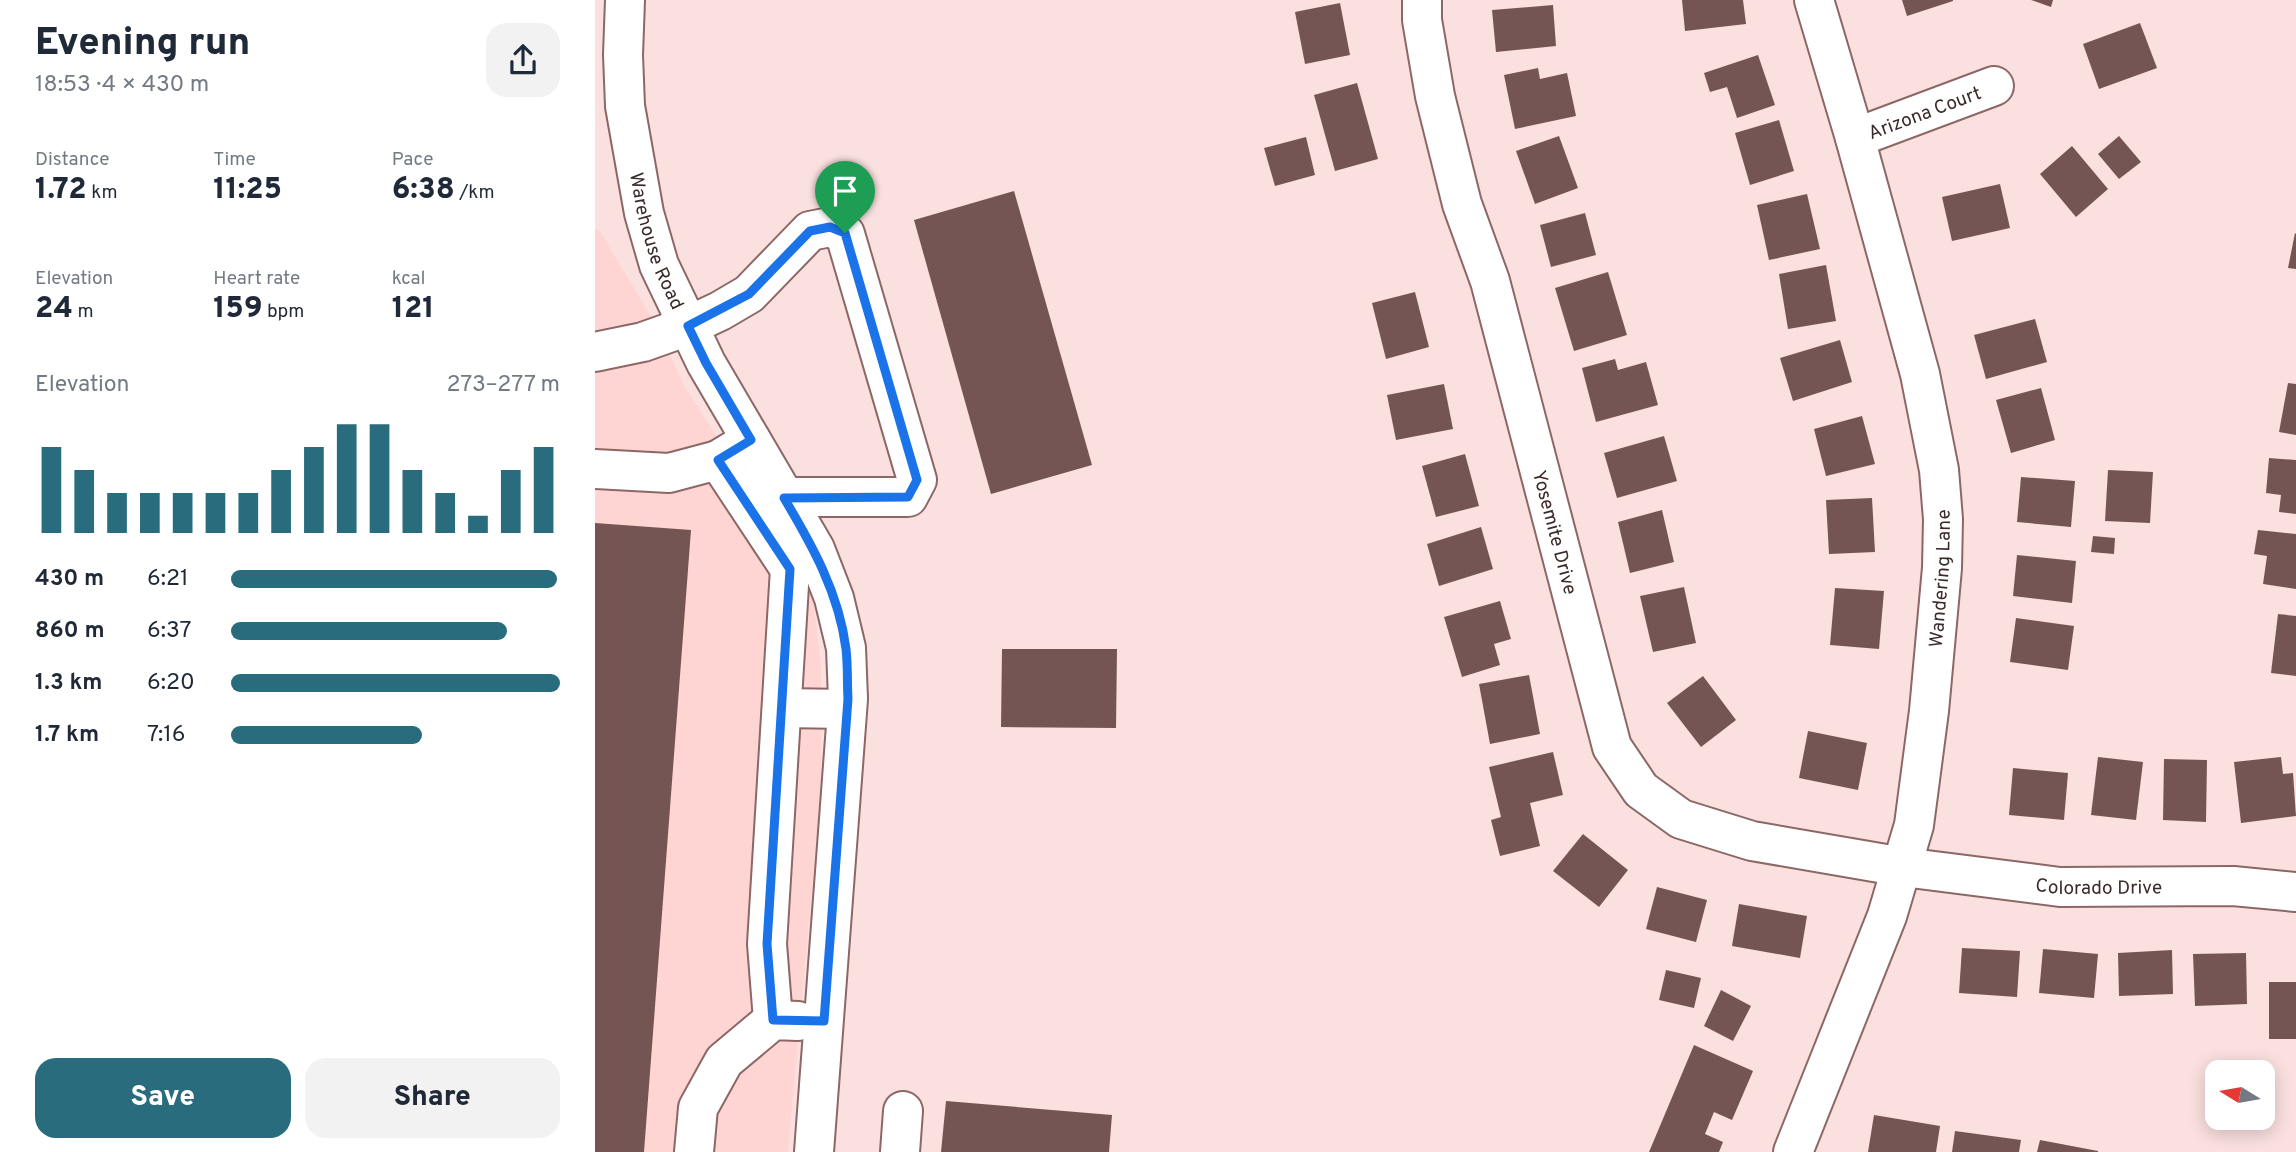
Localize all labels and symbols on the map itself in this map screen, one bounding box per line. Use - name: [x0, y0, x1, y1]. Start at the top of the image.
- street label: Arizona Court: [1865, 82, 1985, 146]
- pin: [815, 161, 875, 233]
- street label: Warehouse Road: [623, 171, 689, 314]
- street label: Yosemite Drive: [1526, 468, 1582, 597]
- street label: Wandering Lane: [1925, 508, 1957, 649]
- street label: Colorado Drive: [2034, 874, 2162, 901]
- north arrow: [2205, 1060, 2275, 1130]

